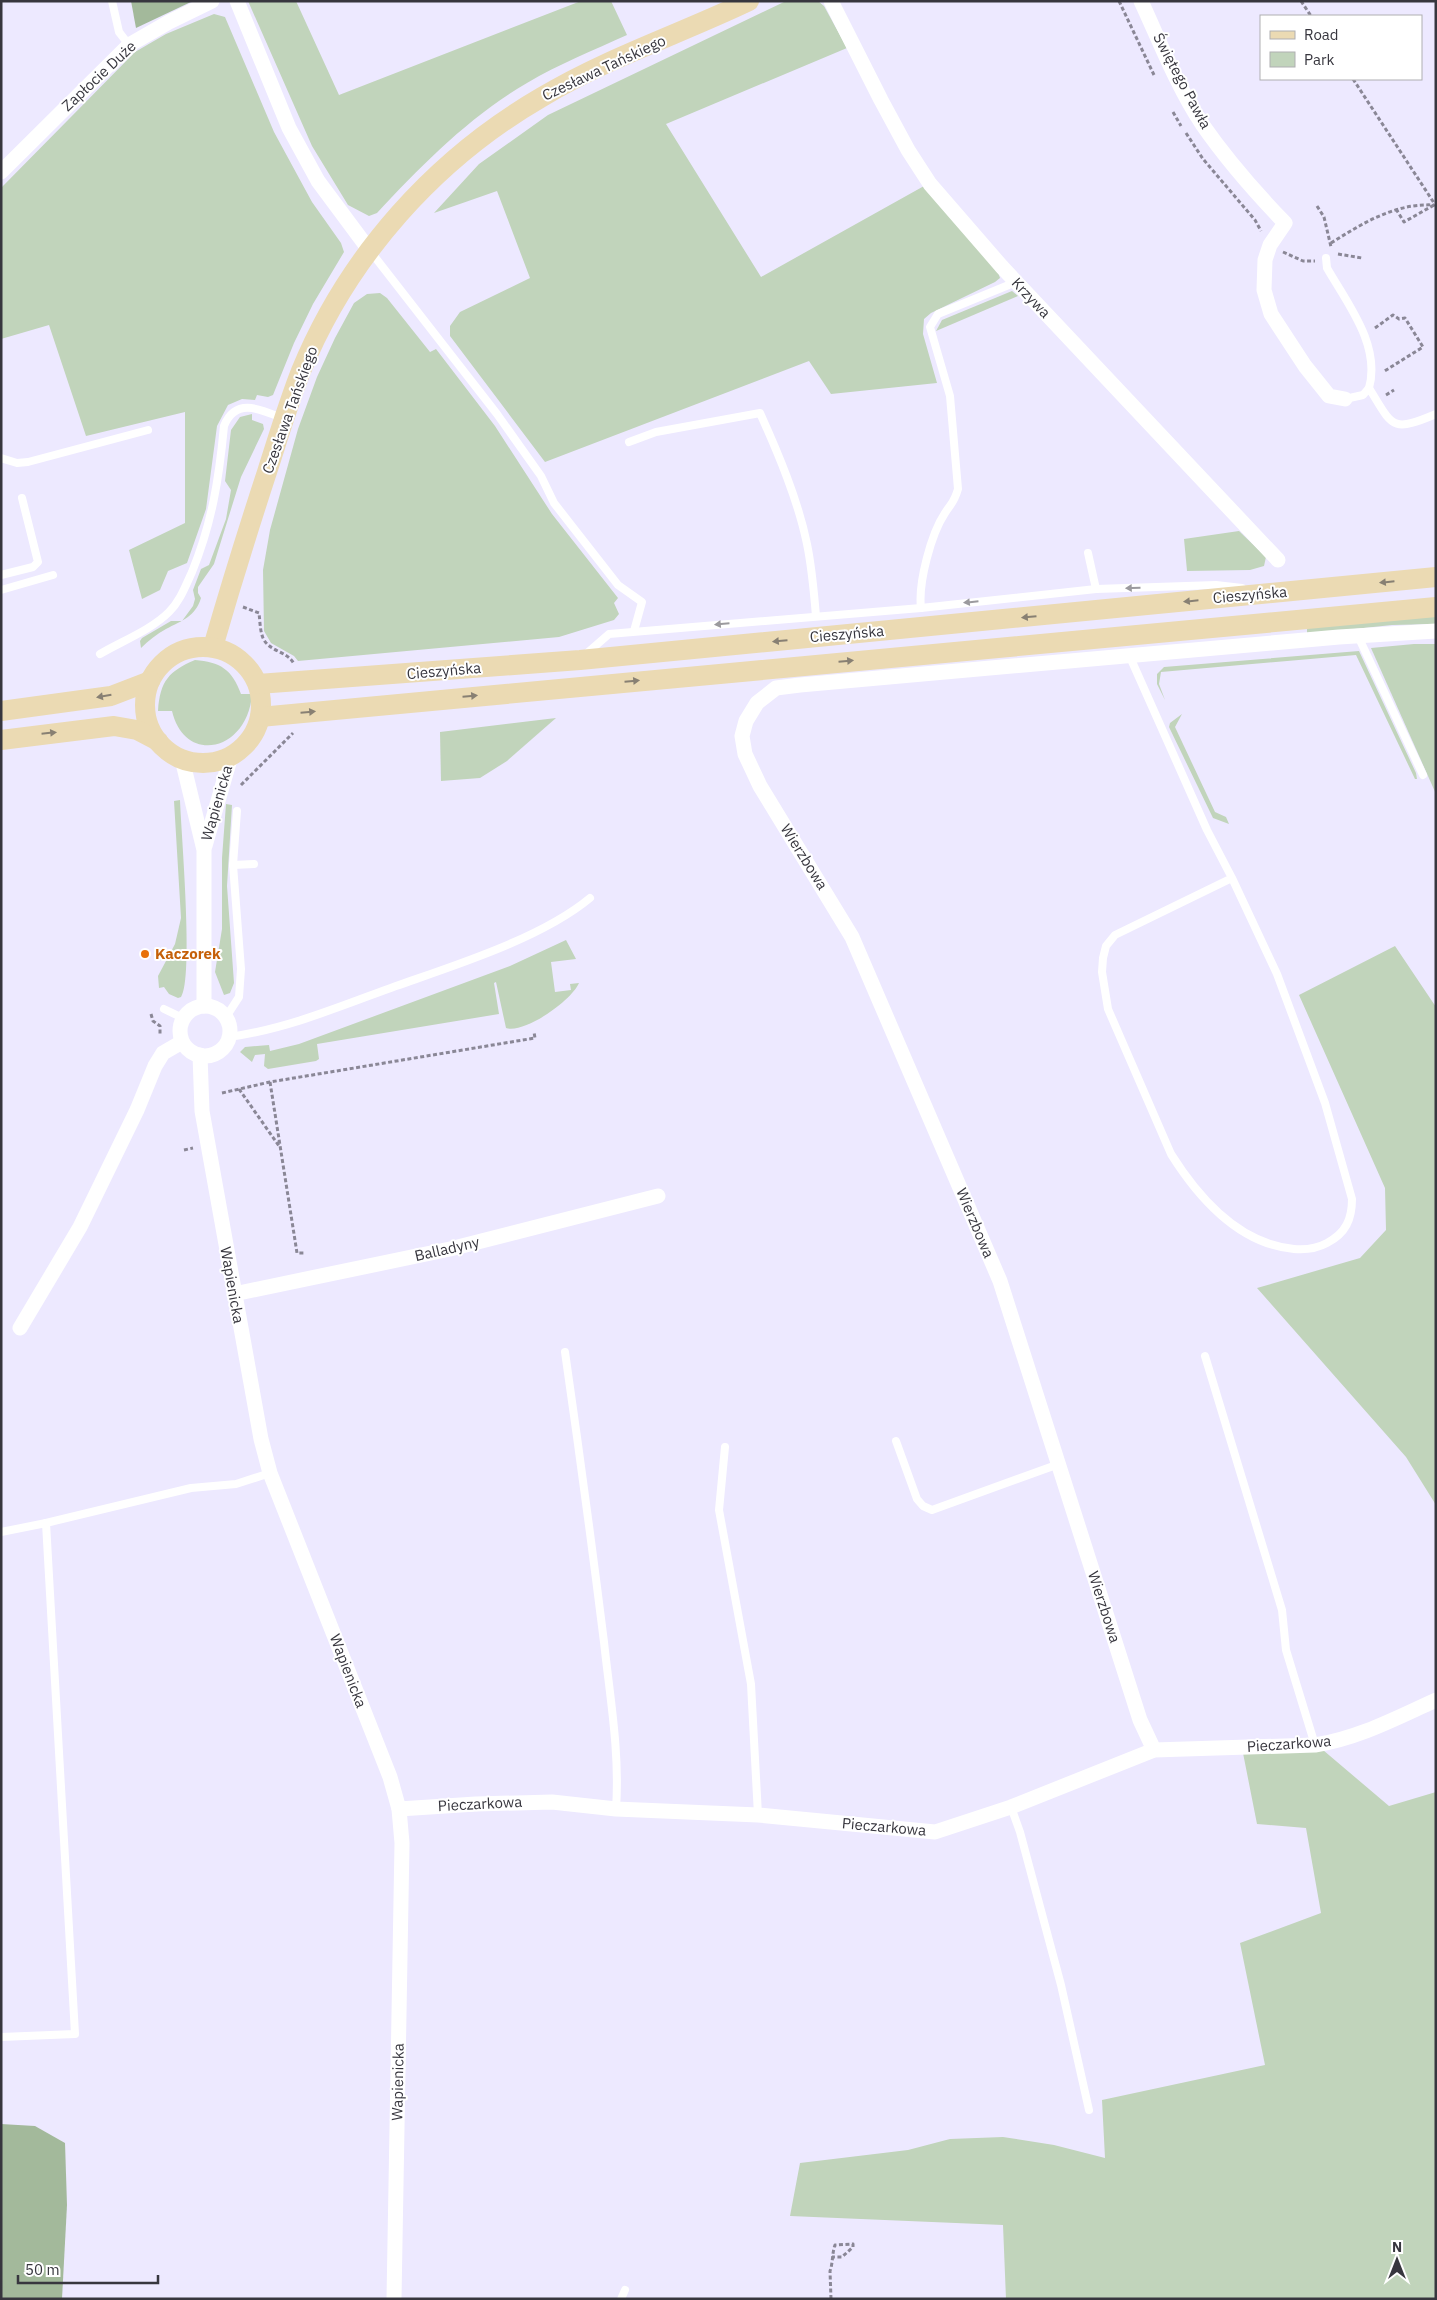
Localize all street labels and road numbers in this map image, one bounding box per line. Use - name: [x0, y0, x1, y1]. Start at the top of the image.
- street label: Świętego Pawła: [1149, 29, 1216, 132]
- street label: Czesława Tańskiego: [539, 31, 669, 105]
- street label: Zapłocie Duże: [58, 36, 140, 115]
- street label: Krzywa: [1008, 273, 1055, 322]
- street label: Czesława Tańskiego: [258, 344, 321, 476]
- street label: Cieszyńska: [1212, 582, 1288, 607]
- street label: Cieszyńska: [809, 621, 885, 646]
- street label: Cieszyńska: [406, 658, 482, 683]
- street label: Wapienicka: [197, 763, 236, 843]
- street label: Wierzbowa: [777, 820, 832, 893]
- street label: Wierzbowa: [952, 1185, 999, 1261]
- street label: Balladyny: [413, 1232, 482, 1265]
- street label: Wapienicka: [216, 1245, 249, 1325]
- street label: Wierzbowa: [1084, 1569, 1125, 1645]
- street label: Wapienicka: [326, 1631, 371, 1710]
- street label: Pieczarkowa: [1246, 1731, 1332, 1756]
- street label: Pieczarkowa: [437, 1792, 523, 1815]
- street label: Pieczarkowa: [841, 1813, 927, 1840]
- street label: Wapienicka: [387, 2043, 408, 2121]

